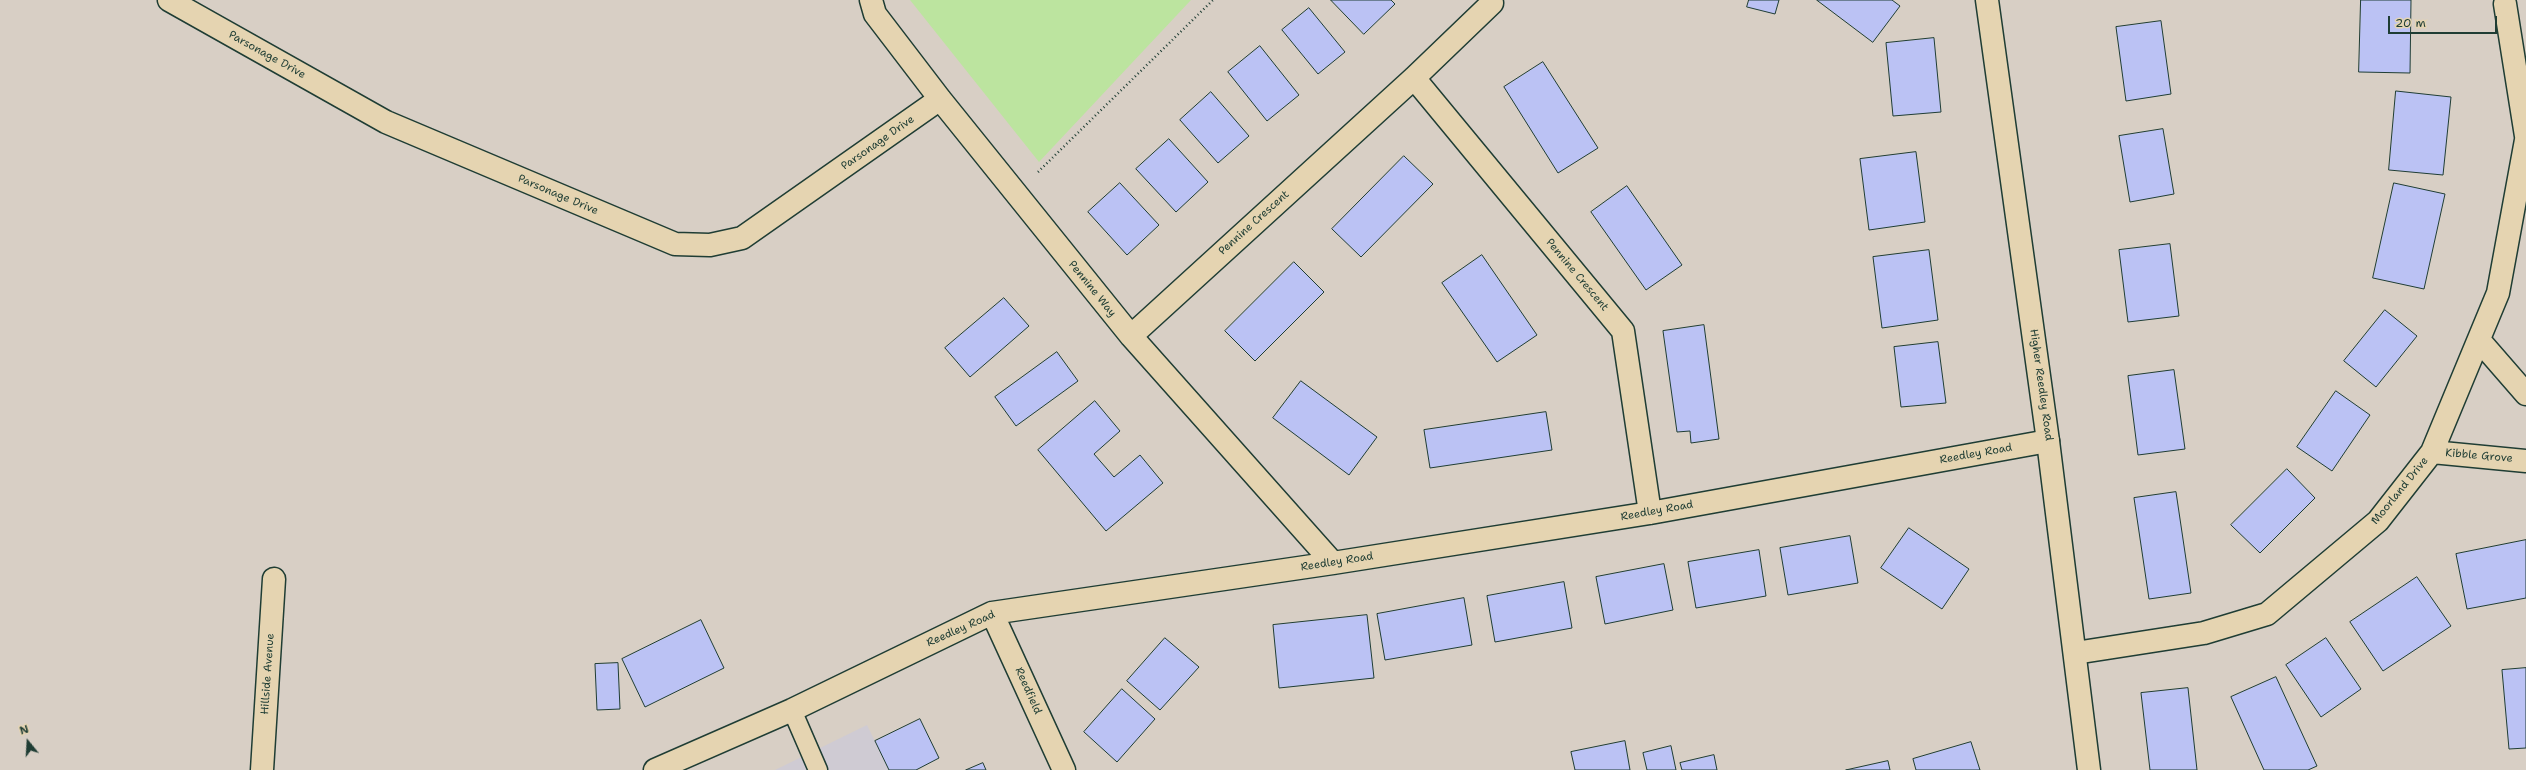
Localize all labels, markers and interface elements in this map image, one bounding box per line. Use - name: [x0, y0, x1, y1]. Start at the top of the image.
- scale bar: [2390, 8, 2499, 34]
- text: 20 m: [2395, 15, 2426, 31]
- street label: Parsonage Drive: [226, 28, 308, 82]
- street label: Parsonage Drive: [839, 113, 917, 173]
- street label: Parsonage Drive: [516, 172, 600, 218]
- street label: Pennine Crescent: [1216, 188, 1292, 258]
- street label: Pennine Crescent: [1543, 236, 1611, 314]
- street label: Pennine Way: [1065, 258, 1119, 320]
- street label: Higher Reedley Road: [2027, 328, 2055, 442]
- street label: Reedley Road: [1939, 441, 2013, 467]
- street label: Kibble Grove: [2445, 446, 2513, 466]
- street label: Moorland Drive: [2369, 455, 2431, 527]
- street label: Reedley Road: [1620, 498, 1694, 524]
- street label: Reedley Road: [1300, 550, 1374, 574]
- street label: Reedley Road: [925, 608, 997, 650]
- street label: Hillside Avenue: [259, 633, 277, 715]
- street label: Reedfield: [1012, 666, 1044, 716]
- north arrow: [8, 722, 48, 762]
- text: N: [18, 722, 31, 739]

